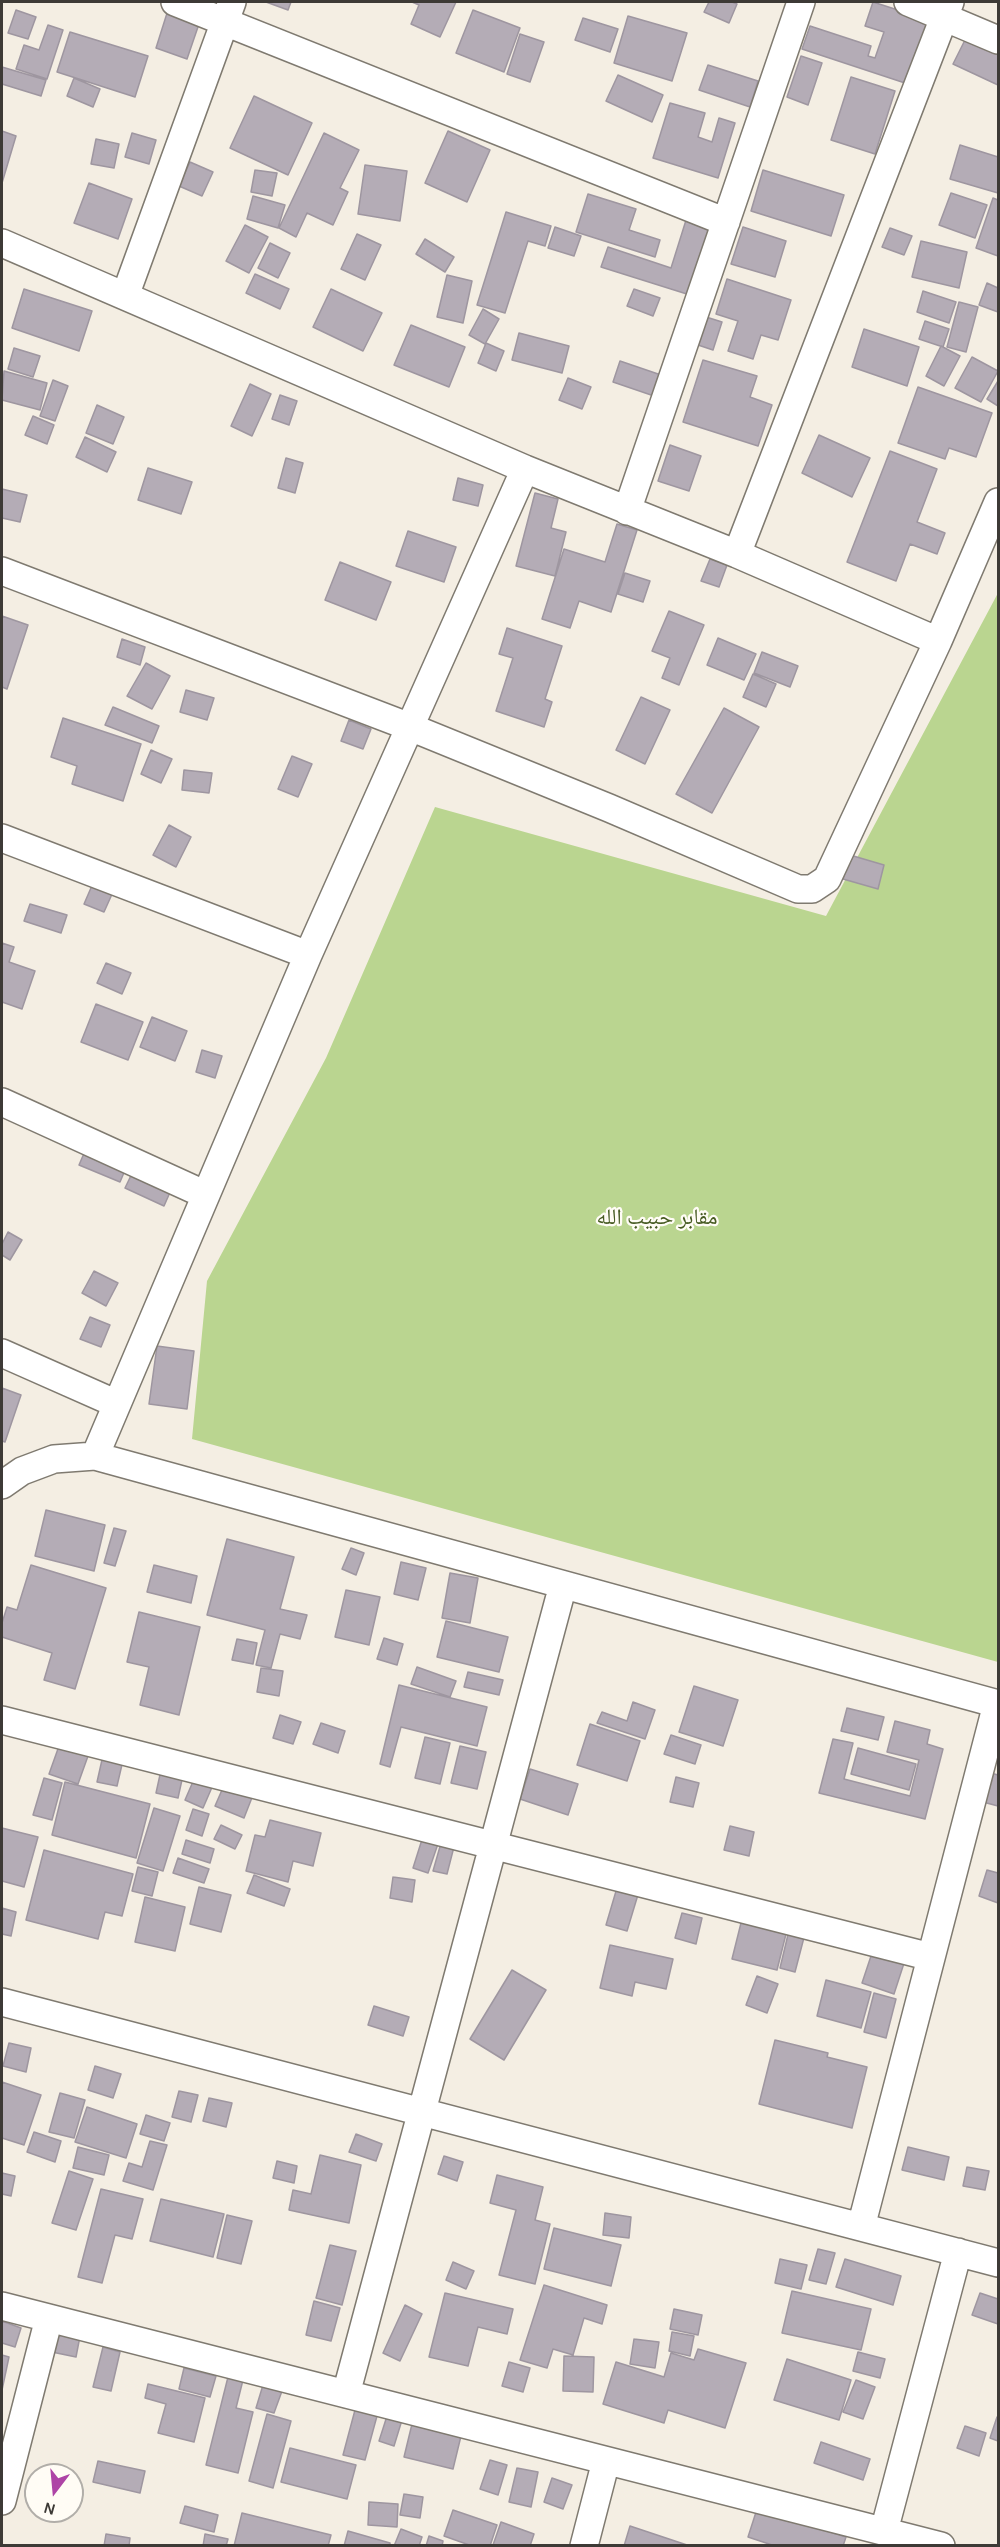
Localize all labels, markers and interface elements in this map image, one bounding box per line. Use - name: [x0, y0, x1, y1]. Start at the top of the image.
- park label: مقابر حبيب الله: [596, 1205, 718, 1231]
- north arrow: [24, 2463, 84, 2523]
- text: N: [41, 2498, 58, 2520]

